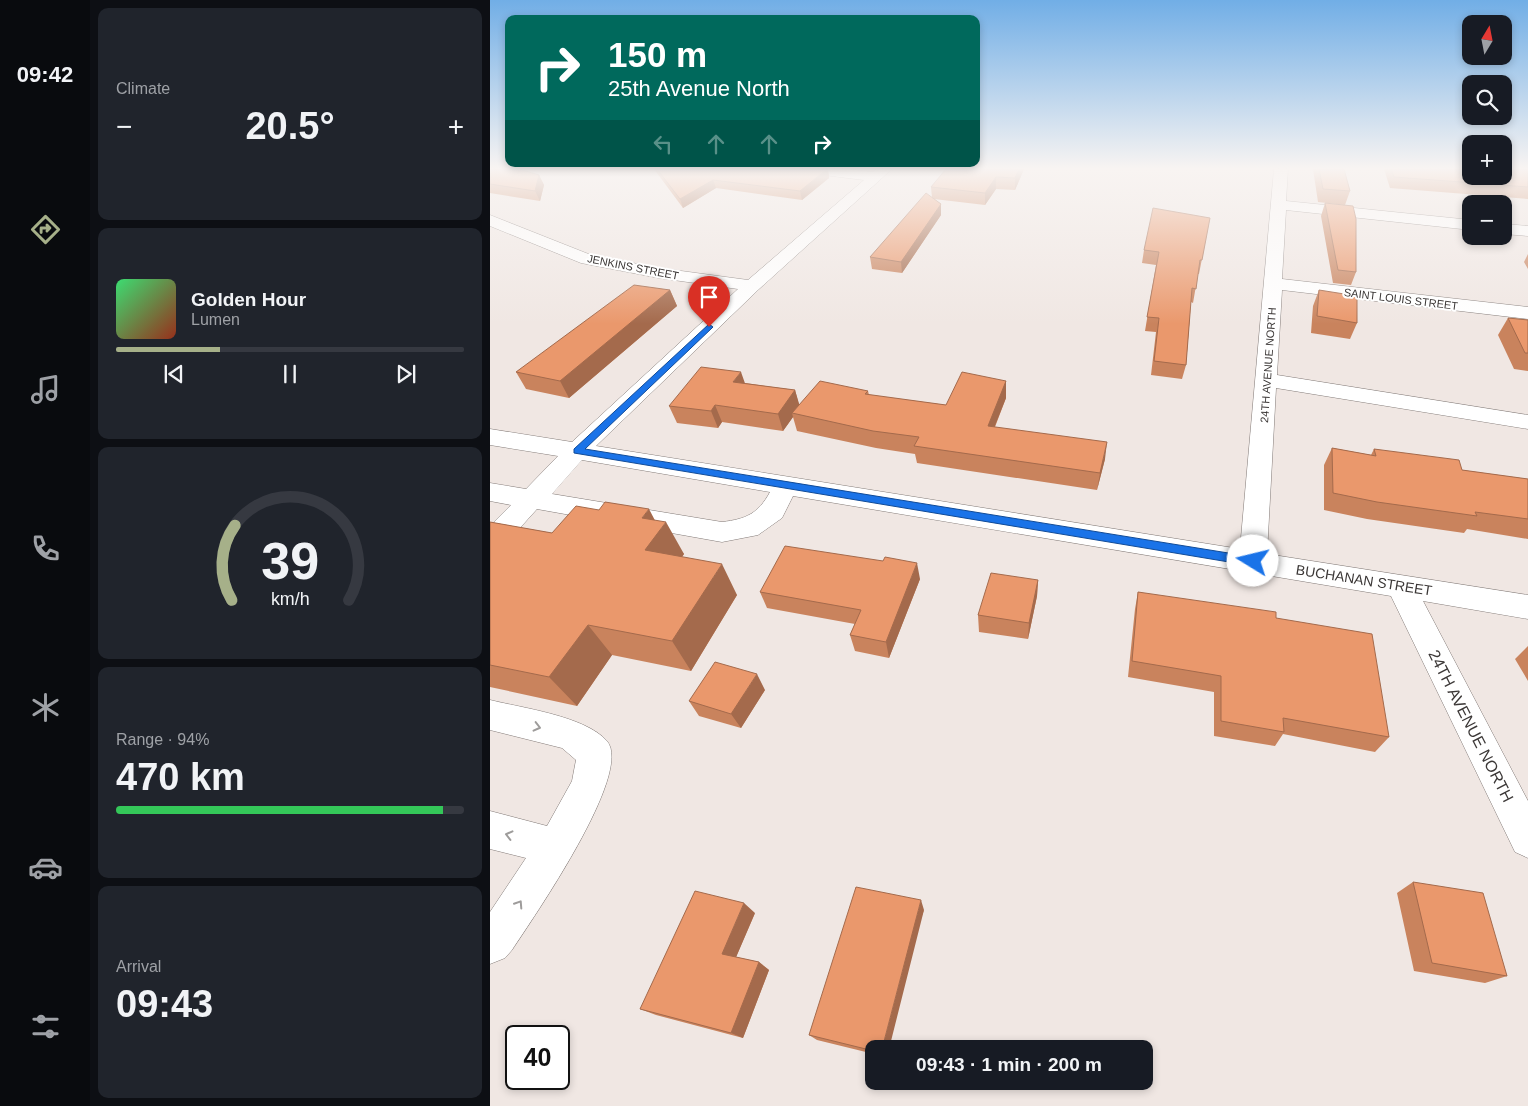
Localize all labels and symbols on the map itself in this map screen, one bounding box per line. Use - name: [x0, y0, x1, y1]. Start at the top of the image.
- north arrow: [1462, 15, 1512, 65]
- street label: JENKINS STREET: [586, 252, 680, 282]
- pin: [688, 276, 730, 327]
- street label: SAINT LOUIS STREET: [1343, 286, 1459, 312]
- street label: 24TH AVENUE NORTH: [1258, 307, 1278, 423]
- position arrow: [1226, 534, 1278, 586]
- street label: BUCHANAN STREET: [1295, 561, 1434, 599]
- street label: 24TH AVENUE NORTH: [1425, 647, 1517, 805]
- one-way arrow: [533, 721, 542, 732]
- one-way arrow: [505, 830, 514, 841]
- one-way arrow: [513, 900, 522, 910]
- speed limit sign: 40: [505, 1025, 570, 1090]

